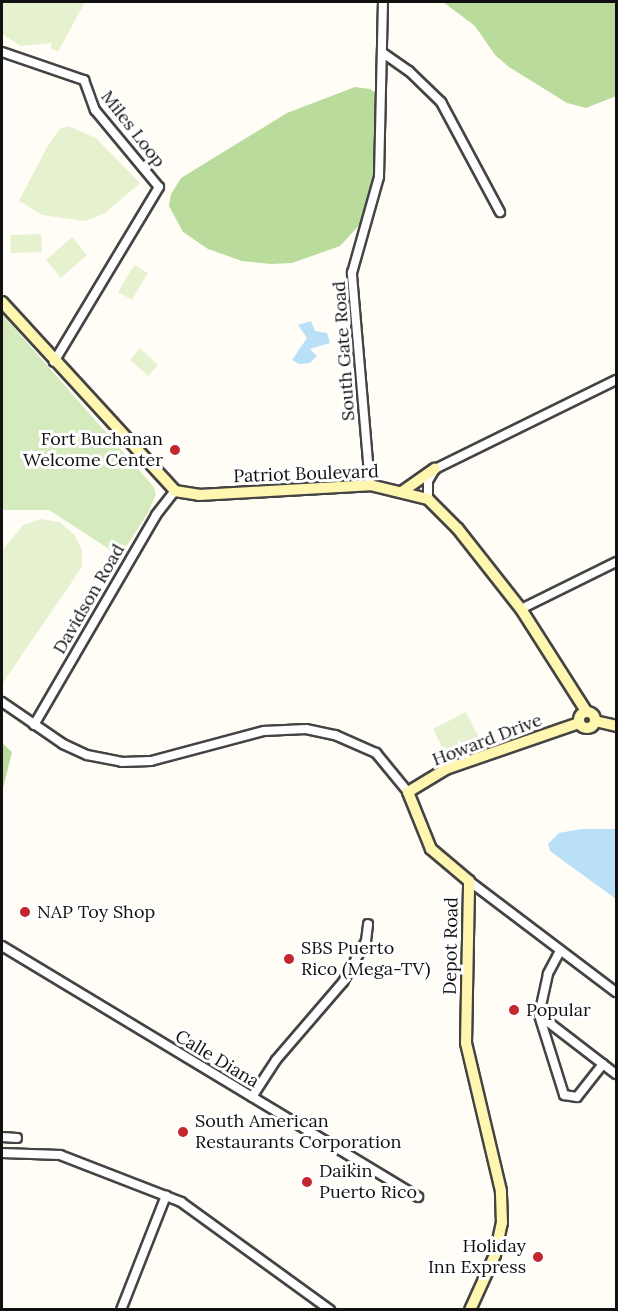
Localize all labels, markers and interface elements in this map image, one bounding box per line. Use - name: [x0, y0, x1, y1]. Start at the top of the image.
- street label: Miles Loop: [96, 86, 170, 172]
- street label: South Gate Road: [328, 280, 360, 422]
- place label: Fort Buchanan Welcome Center: [23, 429, 163, 472]
- marker: Fort Buchanan Welcome Center: [168, 443, 182, 457]
- street label: Patriot Boulevard: [233, 461, 379, 487]
- street label: Davidson Road: [49, 540, 129, 658]
- street label: Howard Drive: [429, 709, 545, 771]
- street label: Depot Road: [439, 897, 463, 995]
- place label: NAP Toy Shop: [37, 901, 155, 923]
- marker: NAP Toy Shop: [18, 905, 32, 919]
- place label: SBS Puerto Rico (Mega-TV): [301, 938, 431, 980]
- marker: SBS Puerto Rico (Mega-TV): [282, 952, 296, 966]
- place label: Popular: [526, 999, 591, 1021]
- marker: Popular: [507, 1003, 521, 1017]
- street label: Calle Diana: [171, 1026, 263, 1092]
- place label: South American Restaurants Corporation: [195, 1111, 401, 1154]
- marker: South American Restaurants Corporation: [176, 1125, 190, 1139]
- place label: Daikin Puerto Rico: [319, 1161, 417, 1204]
- marker: Daikin Puerto Rico: [300, 1175, 314, 1189]
- place label: Holiday Inn Express: [428, 1236, 526, 1278]
- marker: Holiday Inn Express: [531, 1250, 545, 1264]

